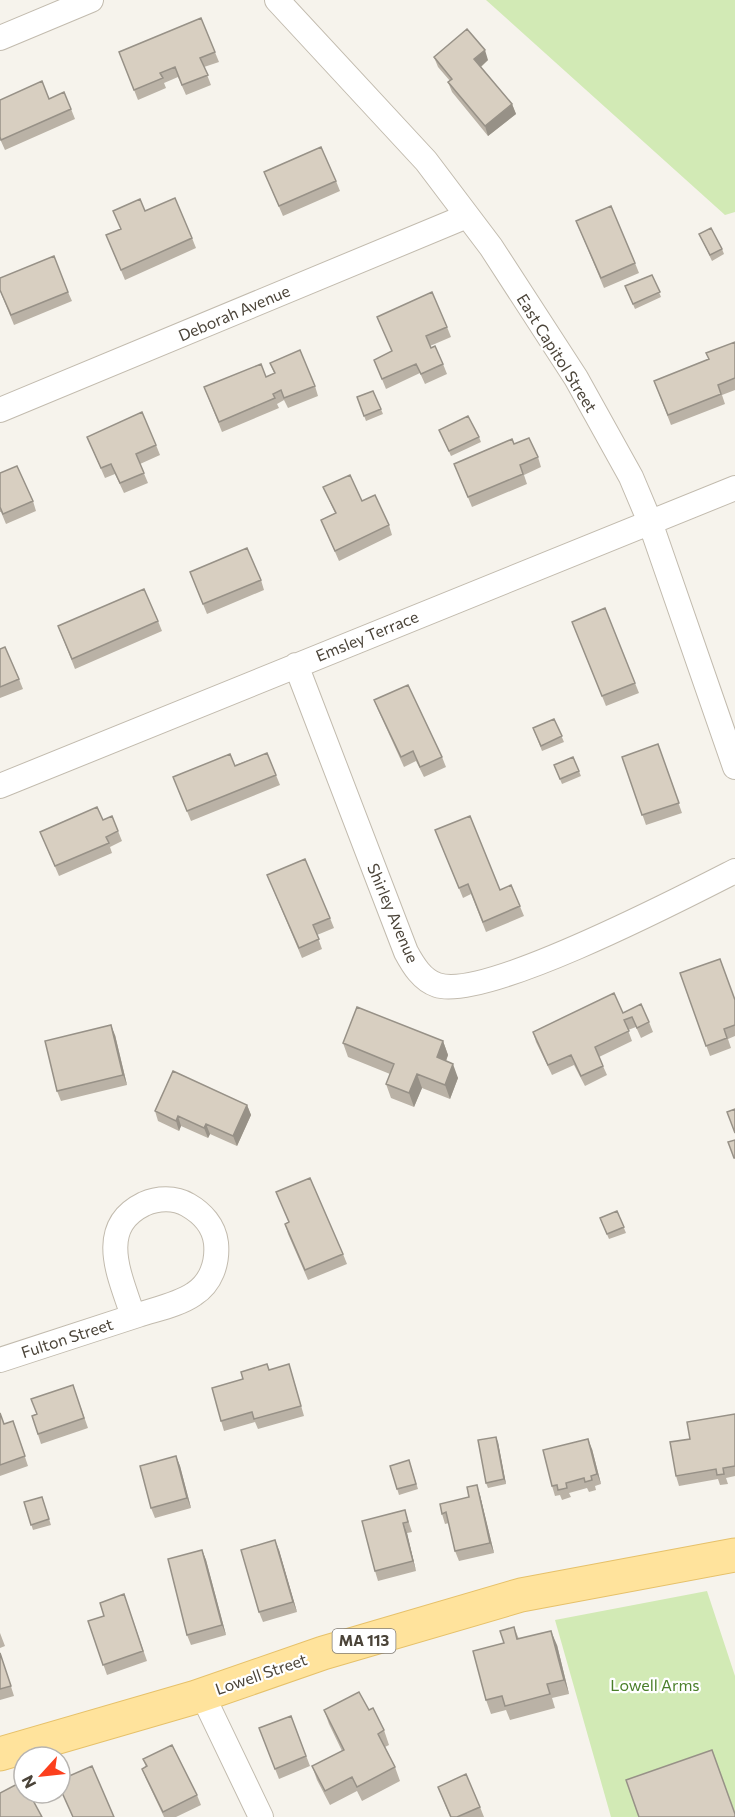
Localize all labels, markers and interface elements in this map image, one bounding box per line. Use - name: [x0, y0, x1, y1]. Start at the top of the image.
- street label: Deborah Avenue: [175, 280, 292, 345]
- street label: East Capitol Street: [513, 290, 602, 416]
- street label: Emsley Terrace: [313, 606, 421, 665]
- street label: Shirley Avenue: [364, 860, 423, 965]
- street label: Fulton Street: [19, 1314, 116, 1361]
- road number: MA 113: [332, 1629, 395, 1653]
- street label: Lowell Street: [212, 1649, 310, 1698]
- park label: Lowell Arms: [610, 1675, 700, 1694]
- north arrow: [12, 1745, 72, 1805]
- text: N: [17, 1772, 39, 1792]

